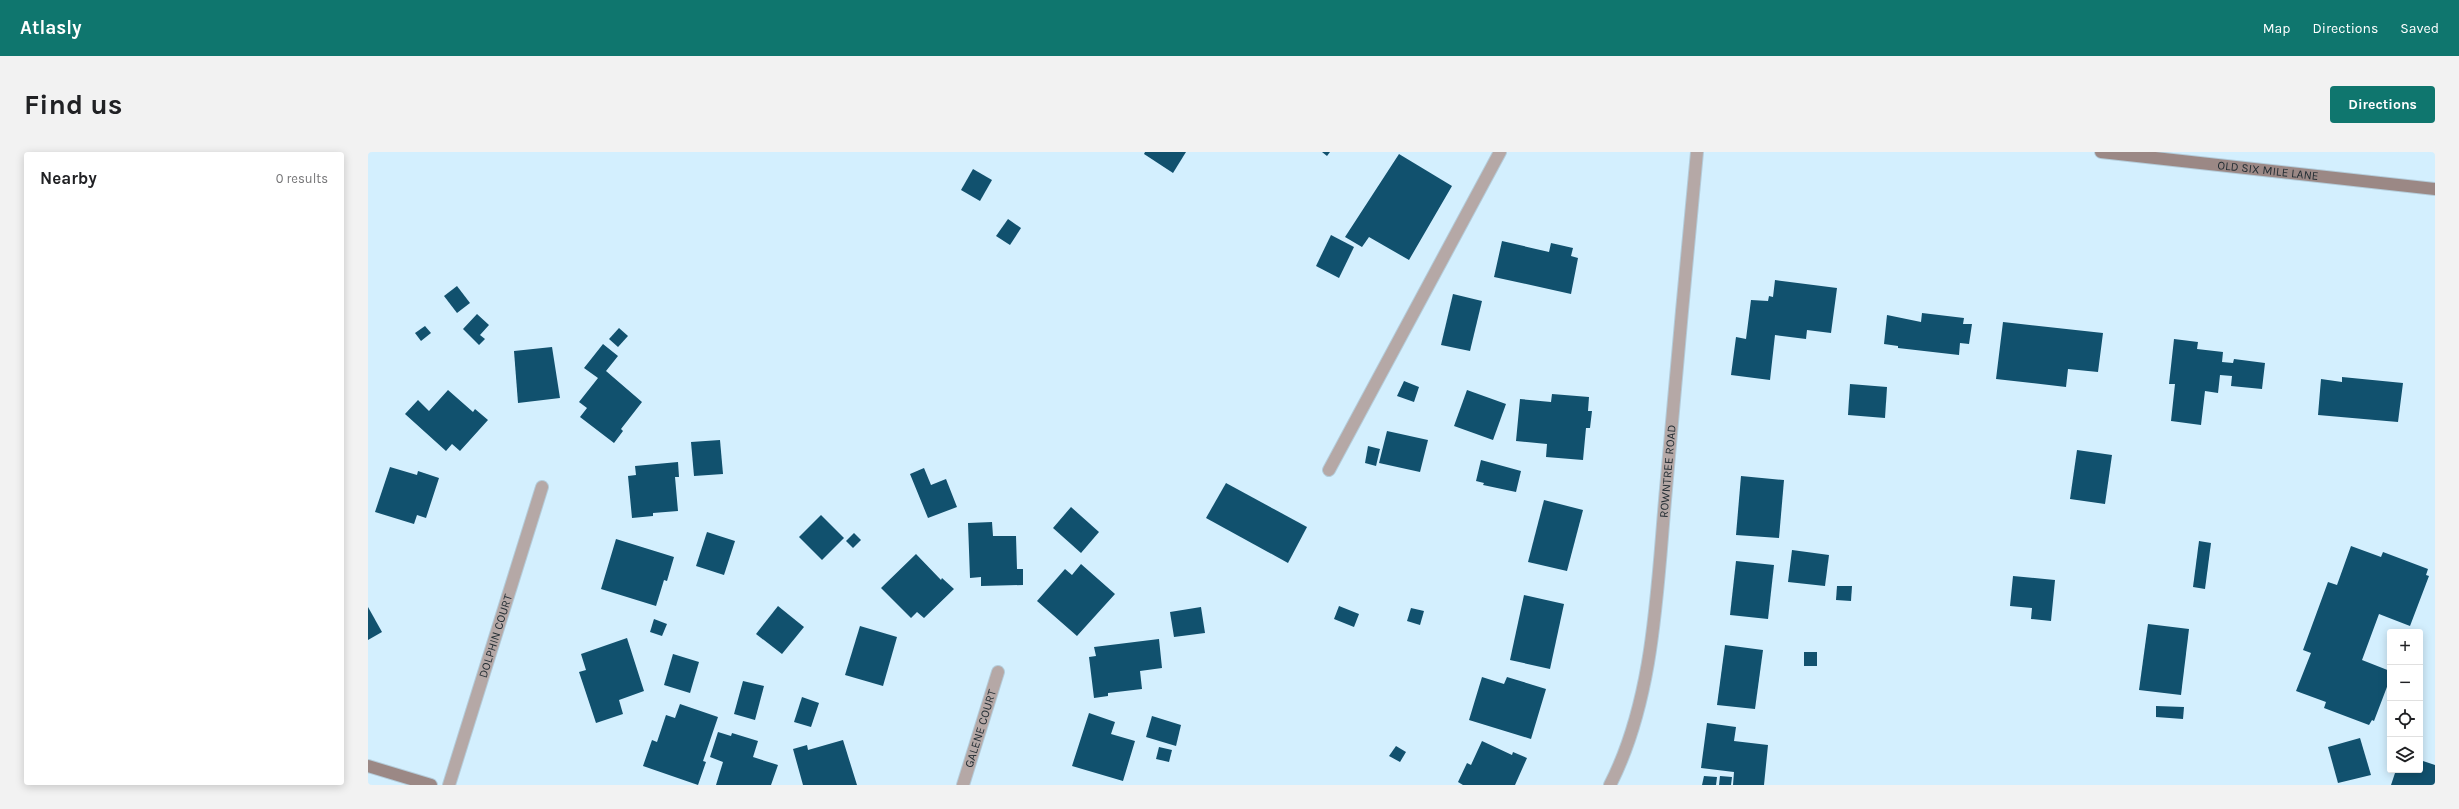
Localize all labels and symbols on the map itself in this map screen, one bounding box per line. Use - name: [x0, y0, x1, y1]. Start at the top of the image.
- street label: OLD SIX MILE LANE: [2217, 158, 2319, 183]
- street label: ROWNTREE ROAD: [1657, 424, 1679, 518]
- street label: DOLPHIN COURT: [476, 593, 515, 680]
- street label: GALENE COURT: [962, 688, 999, 769]

